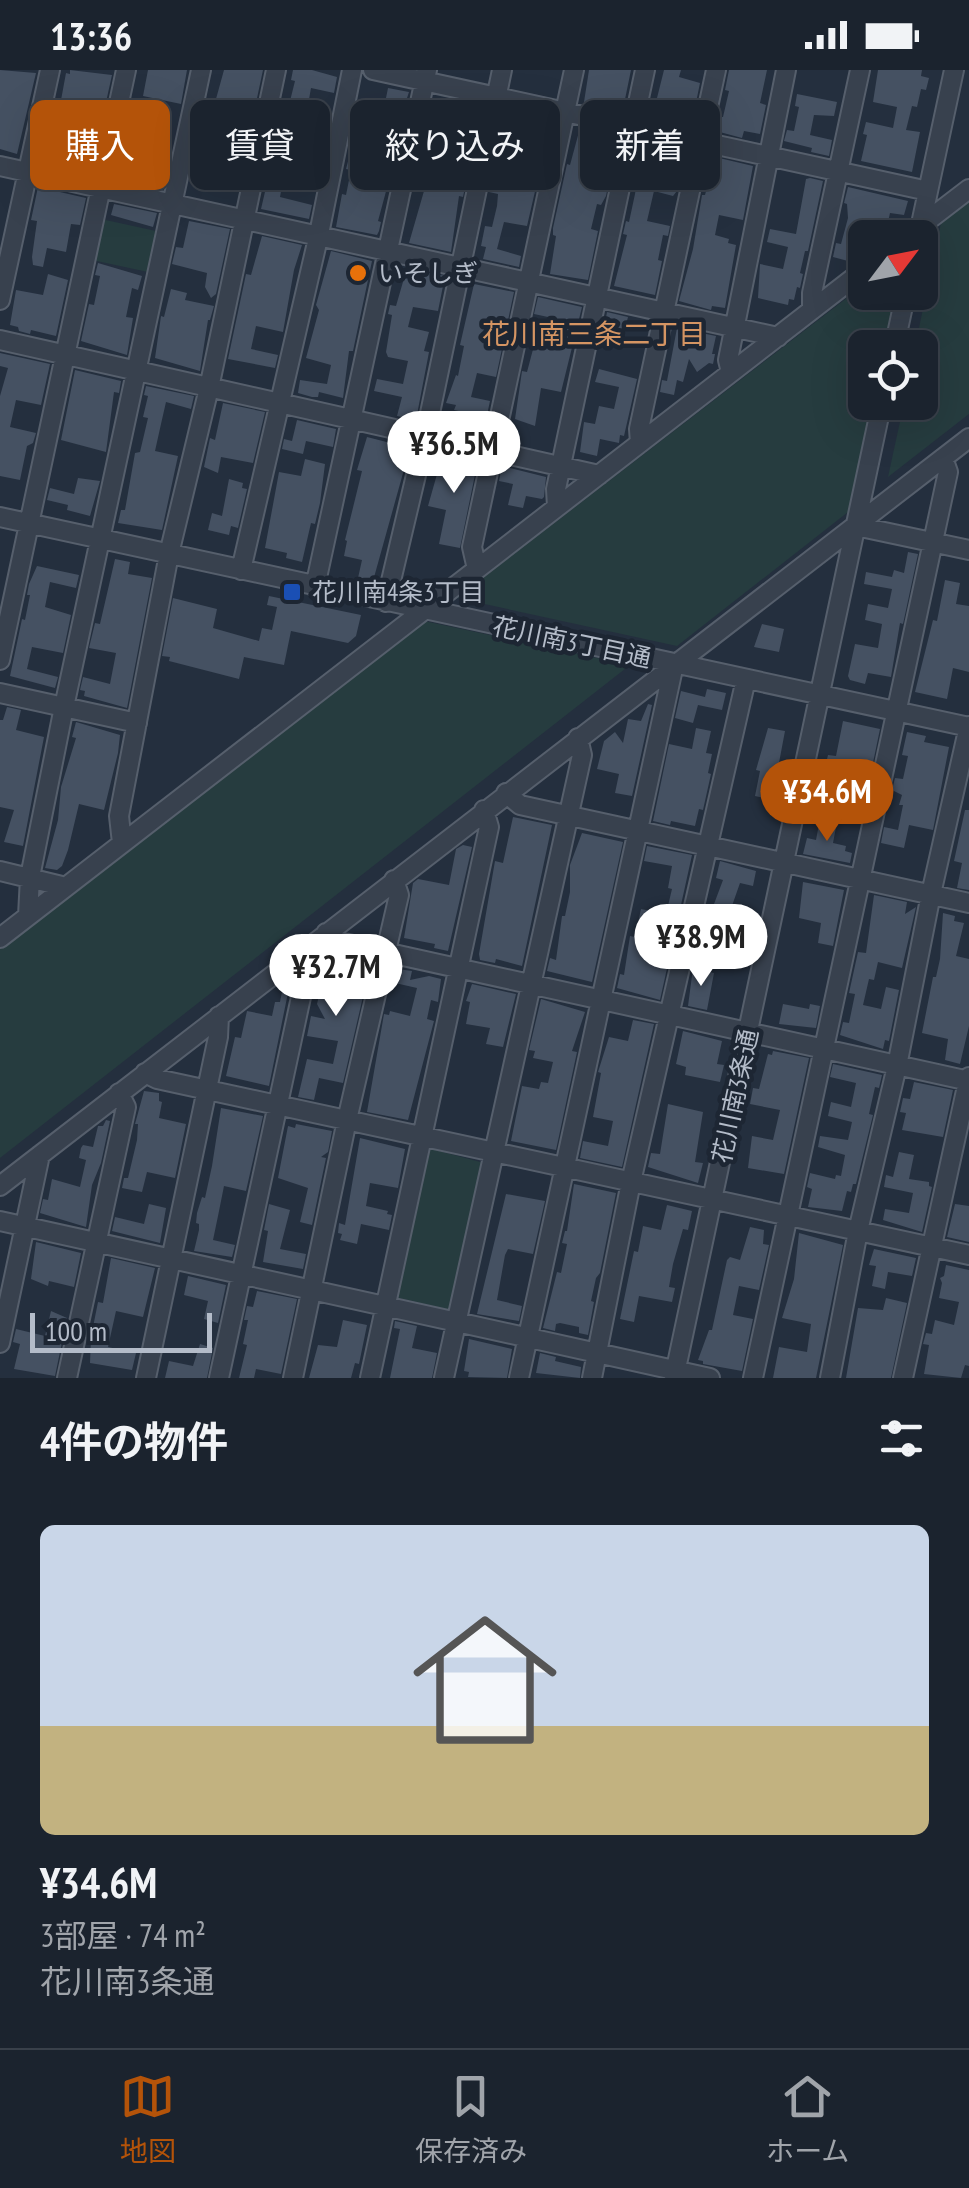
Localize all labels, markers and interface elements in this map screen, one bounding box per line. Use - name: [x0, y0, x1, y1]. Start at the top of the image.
- text: 13:36: [50, 11, 132, 60]
- chip: 購入: [30, 100, 170, 190]
- chip: 賃貸: [190, 100, 330, 190]
- chip: 絞り込み: [350, 100, 560, 190]
- chip: 新着: [580, 100, 720, 190]
- north arrow: [848, 220, 938, 310]
- map controls: [848, 220, 938, 420]
- place label: いそしぎ: [378, 257, 478, 289]
- marker: いそしぎ: [347, 262, 369, 284]
- district label: 花川南三条二丁目: [482, 315, 706, 352]
- button: locate: [848, 330, 938, 420]
- pin: ¥36.5M: [373, 411, 535, 496]
- text: ¥36.5M: [409, 422, 499, 464]
- place label: 花川南4条3丁目: [312, 576, 485, 608]
- marker: 花川南4条3丁目: [281, 581, 303, 603]
- street label: 花川南3丁目通: [490, 610, 654, 674]
- pin: ¥34.6M: [746, 759, 908, 844]
- text: ¥34.6M: [782, 770, 872, 812]
- pin: ¥38.9M: [620, 904, 782, 989]
- text: ¥38.9M: [656, 915, 746, 957]
- pin: ¥32.7M: [255, 934, 417, 1019]
- text: ¥32.7M: [291, 945, 381, 987]
- street label: 花川南3条通: [705, 1026, 765, 1166]
- scale bar: [30, 1308, 212, 1352]
- text: 100 m: [45, 1312, 107, 1349]
- icon: filters: [874, 1411, 929, 1466]
- text: 4件の物件: [40, 1414, 228, 1469]
- icon: home: [395, 1590, 575, 1770]
- text: ¥34.6M: [40, 1855, 157, 1910]
- text: 3部屋 · 74 m²: [40, 1914, 206, 1956]
- text: 花川南3条通: [40, 1960, 214, 2002]
- tab: 地図: [120, 2069, 176, 2169]
- tab: 保存済み: [415, 2069, 527, 2169]
- tab: ホーム: [766, 2069, 849, 2169]

